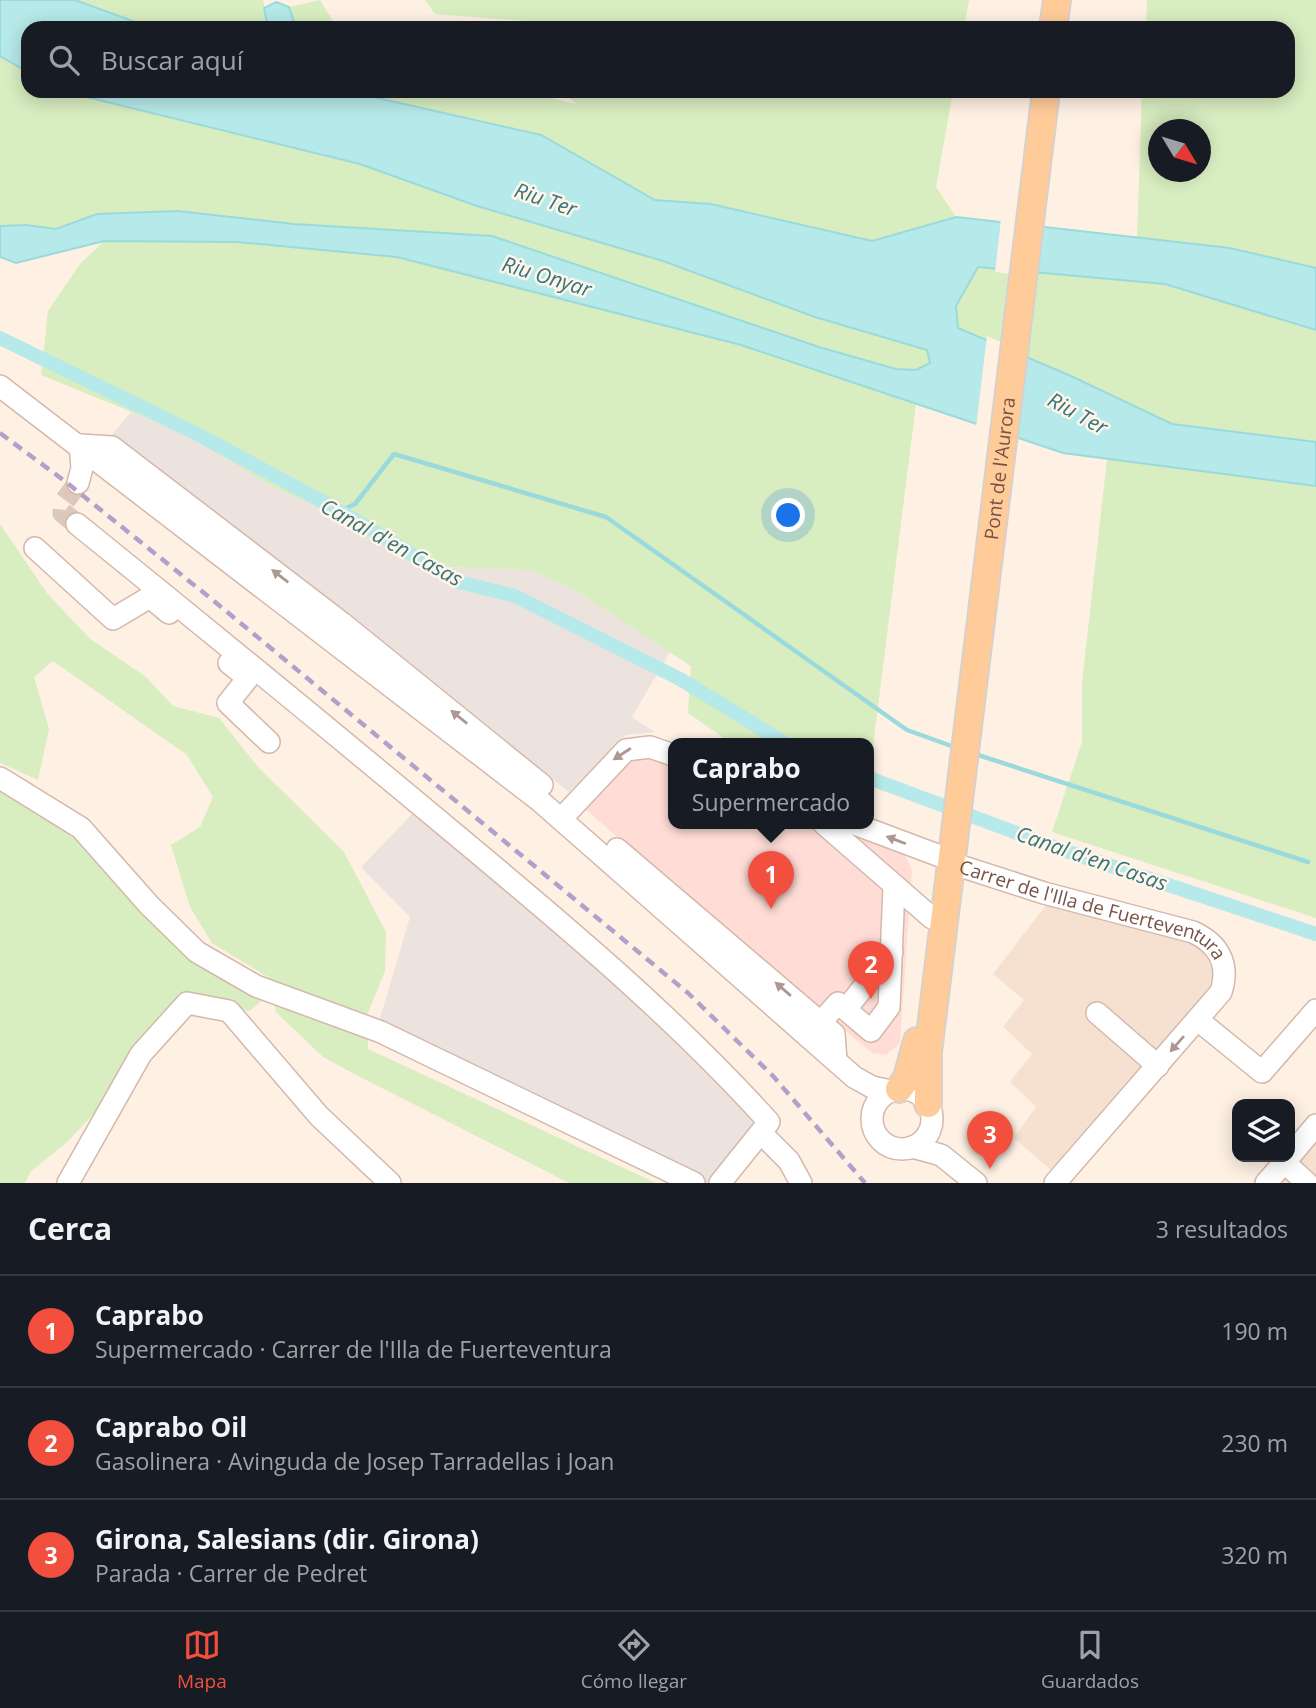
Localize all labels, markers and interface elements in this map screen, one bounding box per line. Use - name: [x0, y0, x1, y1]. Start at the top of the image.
- search box: [21, 21, 1295, 98]
- icon: search: [45, 41, 83, 79]
- text: Buscar aquí: [101, 42, 243, 78]
- north arrow: [1148, 119, 1211, 182]
- water label: Riu Ter: [511, 175, 582, 223]
- water label: Riu Onyar: [499, 249, 596, 303]
- water label: Riu Ter: [1043, 385, 1113, 441]
- street label: Pont de l'Aurora: [978, 396, 1021, 541]
- water label: Canal d'en Casas: [316, 492, 468, 592]
- your location: [771, 498, 805, 532]
- one-way arrow: [271, 569, 289, 583]
- one-way arrow: [450, 710, 467, 725]
- popup: [668, 738, 874, 829]
- one-way arrow: [612, 748, 632, 761]
- text: Caprabo: [692, 750, 801, 786]
- text: Supermercado: [692, 786, 850, 818]
- water label: Canal d'en Casas: [1013, 819, 1171, 897]
- one-way arrow: [886, 834, 907, 845]
- pin: 1: [748, 851, 794, 909]
- street label: Carrer de l'Illa de Fuerteventura: [956, 854, 1232, 964]
- pin: 2: [848, 941, 894, 999]
- one-way arrow: [774, 982, 791, 997]
- one-way arrow: [1169, 1035, 1185, 1053]
- map controls: [1232, 1099, 1295, 1162]
- button: layers: [1232, 1099, 1295, 1162]
- pin: 3: [967, 1111, 1013, 1169]
- text: Cerca: [28, 1208, 112, 1249]
- text: 3 resultados: [1156, 1213, 1288, 1245]
- text: Caprabo: [95, 1297, 204, 1333]
- text: 1: [44, 1315, 58, 1347]
- text: 190 m: [1221, 1315, 1288, 1347]
- text: Supermercado · Carrer de l'Illa de Fuerteventura: [95, 1333, 612, 1365]
- text: Caprabo Oil: [95, 1409, 247, 1445]
- text: 2: [44, 1427, 58, 1459]
- text: 230 m: [1221, 1427, 1288, 1459]
- text: Gasolinera · Avinguda de Josep Tarradellas i Joan: [95, 1445, 614, 1477]
- text: Girona, Salesians (dir. Girona): [95, 1521, 479, 1557]
- text: 3: [44, 1539, 58, 1571]
- text: 320 m: [1221, 1539, 1288, 1571]
- text: Parada · Carrer de Pedret: [95, 1557, 367, 1589]
- tab: Mapa: [177, 1626, 227, 1694]
- tab: Cómo llegar: [581, 1626, 687, 1694]
- tab: Guardados: [1041, 1626, 1139, 1694]

